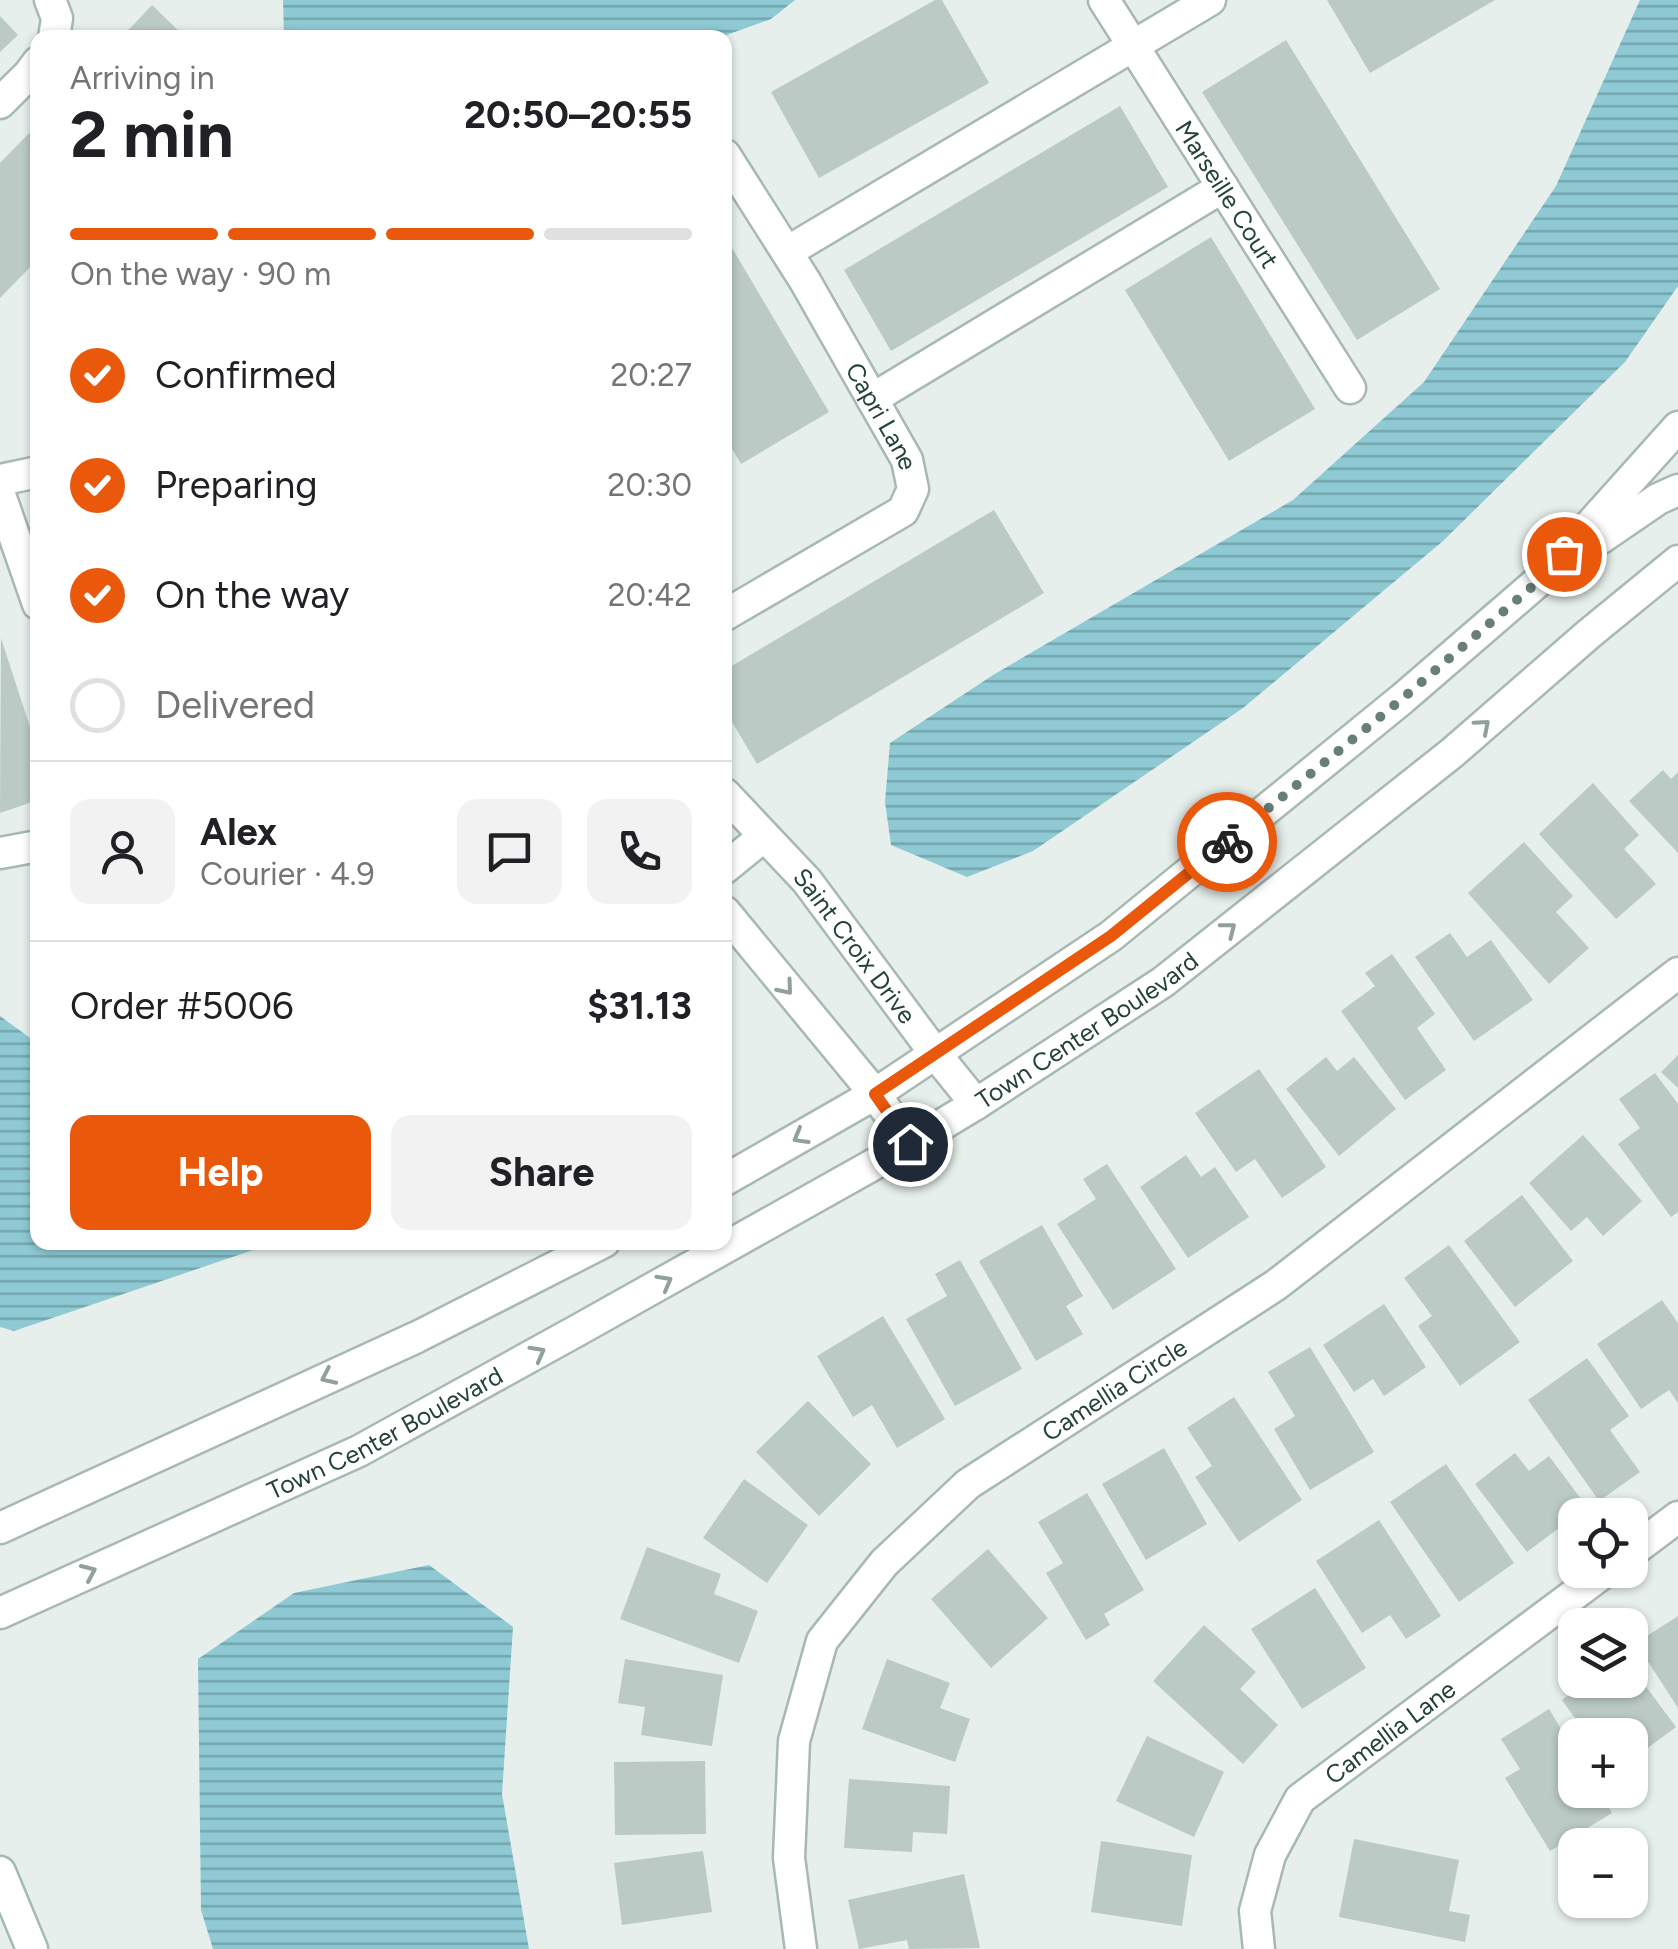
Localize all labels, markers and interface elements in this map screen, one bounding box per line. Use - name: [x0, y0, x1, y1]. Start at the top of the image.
- text: Arriving in: [70, 59, 215, 97]
- text: 20:50–20:55: [464, 92, 692, 138]
- text: 2 min: [70, 95, 234, 173]
- street label: Marseille Court: [1169, 115, 1285, 274]
- text: On the way · 90 m: [70, 255, 331, 293]
- icon: check: [70, 348, 125, 403]
- text: Confirmed: [155, 352, 337, 398]
- text: 20:27: [610, 356, 692, 394]
- street label: Capri Lane: [840, 357, 924, 472]
- icon: check: [70, 458, 125, 513]
- text: Preparing: [155, 462, 317, 508]
- text: 20:30: [608, 466, 692, 504]
- pin: [1522, 512, 1607, 597]
- icon: bag: [1537, 527, 1592, 582]
- icon: check: [70, 568, 125, 623]
- text: On the way: [155, 572, 349, 618]
- text: 20:42: [608, 576, 692, 614]
- text: Delivered: [155, 682, 315, 728]
- one-way arrow: [1471, 720, 1489, 738]
- courier: [1177, 792, 1277, 892]
- button: person: [70, 799, 175, 904]
- button: chat: [457, 799, 562, 904]
- button: phone: [587, 799, 692, 904]
- text: Alex: [200, 809, 277, 855]
- icon: bike: [1200, 815, 1255, 870]
- text: Courier · 4.9: [200, 855, 375, 893]
- street label: Saint Croix Drive: [787, 861, 923, 1029]
- one-way arrow: [1218, 924, 1236, 941]
- street label: Town Center Boulevard: [970, 945, 1204, 1115]
- one-way arrow: [774, 976, 792, 994]
- text: Order #5006: [70, 983, 294, 1029]
- text: $31.13: [587, 983, 692, 1029]
- pin: [868, 1102, 953, 1187]
- button: Help: [70, 1115, 371, 1230]
- button: Share: [391, 1115, 692, 1230]
- icon: home: [883, 1117, 938, 1172]
- one-way arrow: [793, 1125, 811, 1144]
- one-way arrow: [654, 1274, 672, 1294]
- street label: Camellia Circle: [1036, 1332, 1192, 1447]
- one-way arrow: [527, 1345, 545, 1365]
- street label: Town Center Boulevard: [262, 1360, 508, 1505]
- one-way arrow: [320, 1365, 338, 1385]
- map controls: [1558, 1498, 1648, 1918]
- button: locate: [1558, 1498, 1648, 1588]
- one-way arrow: [79, 1565, 97, 1585]
- button: layers: [1558, 1608, 1648, 1698]
- street label: Camellia Lane: [1319, 1674, 1461, 1790]
- button: +: [1558, 1718, 1648, 1808]
- button: −: [1558, 1828, 1648, 1918]

